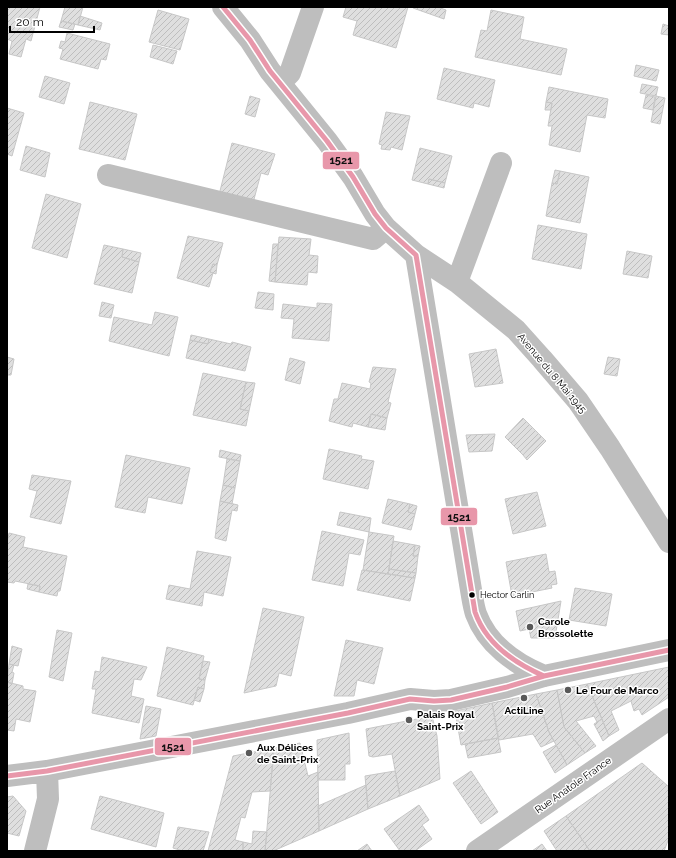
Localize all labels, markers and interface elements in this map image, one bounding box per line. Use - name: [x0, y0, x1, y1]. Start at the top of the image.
- scale bar: [10, 8, 94, 34]
- text: 20 m: [16, 15, 44, 29]
- line badge: 1521: [322, 151, 360, 170]
- text: 1521: [329, 154, 353, 167]
- street label: Avenue du 8 Mai 1945: [515, 331, 589, 416]
- line badge: 1521: [440, 507, 478, 526]
- text: 1521: [447, 511, 471, 524]
- marker: Hector Carlin: [467, 590, 477, 600]
- place label: Hector Carlin: [480, 590, 534, 600]
- place label: Carole Brossolette: [538, 616, 593, 639]
- marker: Carole Brossolette: [525, 622, 535, 632]
- marker: Le Four de Marco: [563, 685, 573, 695]
- place label: Le Four de Marco: [576, 685, 659, 696]
- marker: ActiLine: [519, 693, 529, 703]
- place label: ActiLine: [504, 705, 544, 716]
- place label: Palais Royal Saint-Prix: [417, 709, 475, 732]
- marker: Palais Royal Saint-Prix: [404, 715, 414, 725]
- line badge: 1521: [154, 737, 192, 756]
- text: 1521: [161, 741, 185, 754]
- place label: Aux Délices de Saint-Prix: [257, 742, 319, 765]
- marker: Aux Délices de Saint-Prix: [244, 748, 254, 758]
- street label: Rue Anatole France: [533, 754, 613, 815]

